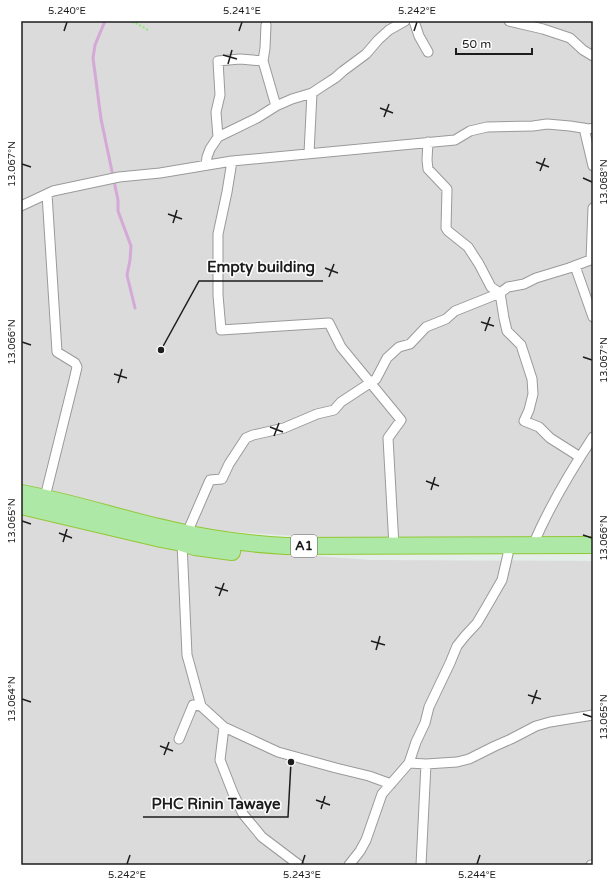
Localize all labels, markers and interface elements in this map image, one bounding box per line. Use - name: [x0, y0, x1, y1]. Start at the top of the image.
- text: 5.240°E: [48, 5, 86, 17]
- text: 5.241°E: [223, 5, 261, 17]
- text: 5.242°E: [398, 5, 436, 17]
- scale bar: [456, 30, 532, 56]
- text: 50 m: [462, 37, 491, 51]
- text: 13.067°N: [6, 141, 18, 187]
- text: 13.068°N: [598, 159, 610, 205]
- callout: Empty building: [199, 254, 323, 281]
- text: Empty building: [207, 258, 315, 277]
- text: 13.066°N: [6, 319, 18, 365]
- text: 13.067°N: [598, 337, 610, 383]
- text: 13.065°N: [6, 498, 18, 544]
- text: 13.066°N: [598, 515, 610, 561]
- road number: A1: [291, 535, 317, 557]
- text: 13.064°N: [6, 676, 18, 722]
- text: 13.065°N: [598, 694, 610, 740]
- callout: PHC Rinin Tawaye: [143, 790, 288, 817]
- text: PHC Rinin Tawaye: [152, 795, 281, 814]
- text: 5.242°E: [108, 869, 146, 881]
- text: 5.243°E: [283, 869, 321, 881]
- text: 5.244°E: [458, 869, 496, 881]

